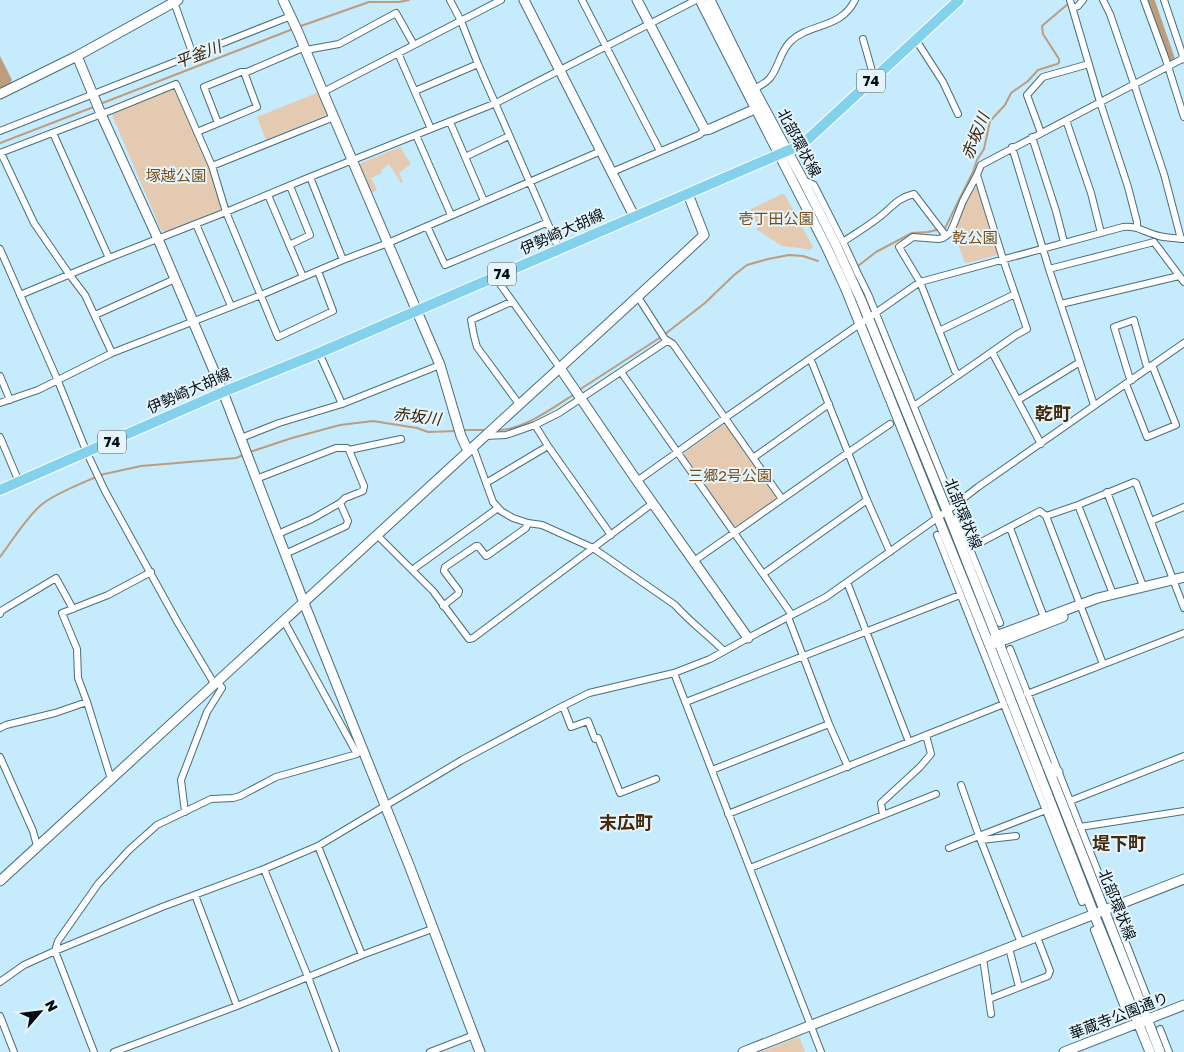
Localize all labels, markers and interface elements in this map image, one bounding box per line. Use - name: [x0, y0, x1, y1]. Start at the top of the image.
- water label: 平釜川: [172, 35, 226, 72]
- road number: 74: [857, 70, 885, 92]
- street label: 北部環状線: [774, 105, 825, 180]
- water label: 赤坂川: [957, 108, 994, 162]
- park label: 塚越公園: [146, 166, 206, 184]
- street label: 伊勢崎大胡線: [517, 205, 606, 258]
- park label: 壱丁田公園: [738, 209, 814, 227]
- park label: 乾公園: [952, 228, 998, 246]
- road number: 74: [488, 262, 516, 286]
- street label: 伊勢崎大胡線: [144, 364, 233, 417]
- district label: 乾町: [1035, 402, 1071, 424]
- water label: 赤坂川: [392, 403, 444, 429]
- road number: 74: [98, 431, 126, 454]
- park label: 三郷2号公園: [688, 466, 772, 484]
- street label: 北部環状線: [942, 475, 986, 552]
- district label: 末広町: [599, 811, 653, 833]
- district label: 堤下町: [1092, 832, 1146, 854]
- street label: 北部環状線: [1096, 866, 1140, 943]
- north arrow: [15, 987, 65, 1037]
- street label: 華蔵寺公園通り: [1066, 988, 1171, 1042]
- text: N: [42, 997, 62, 1014]

